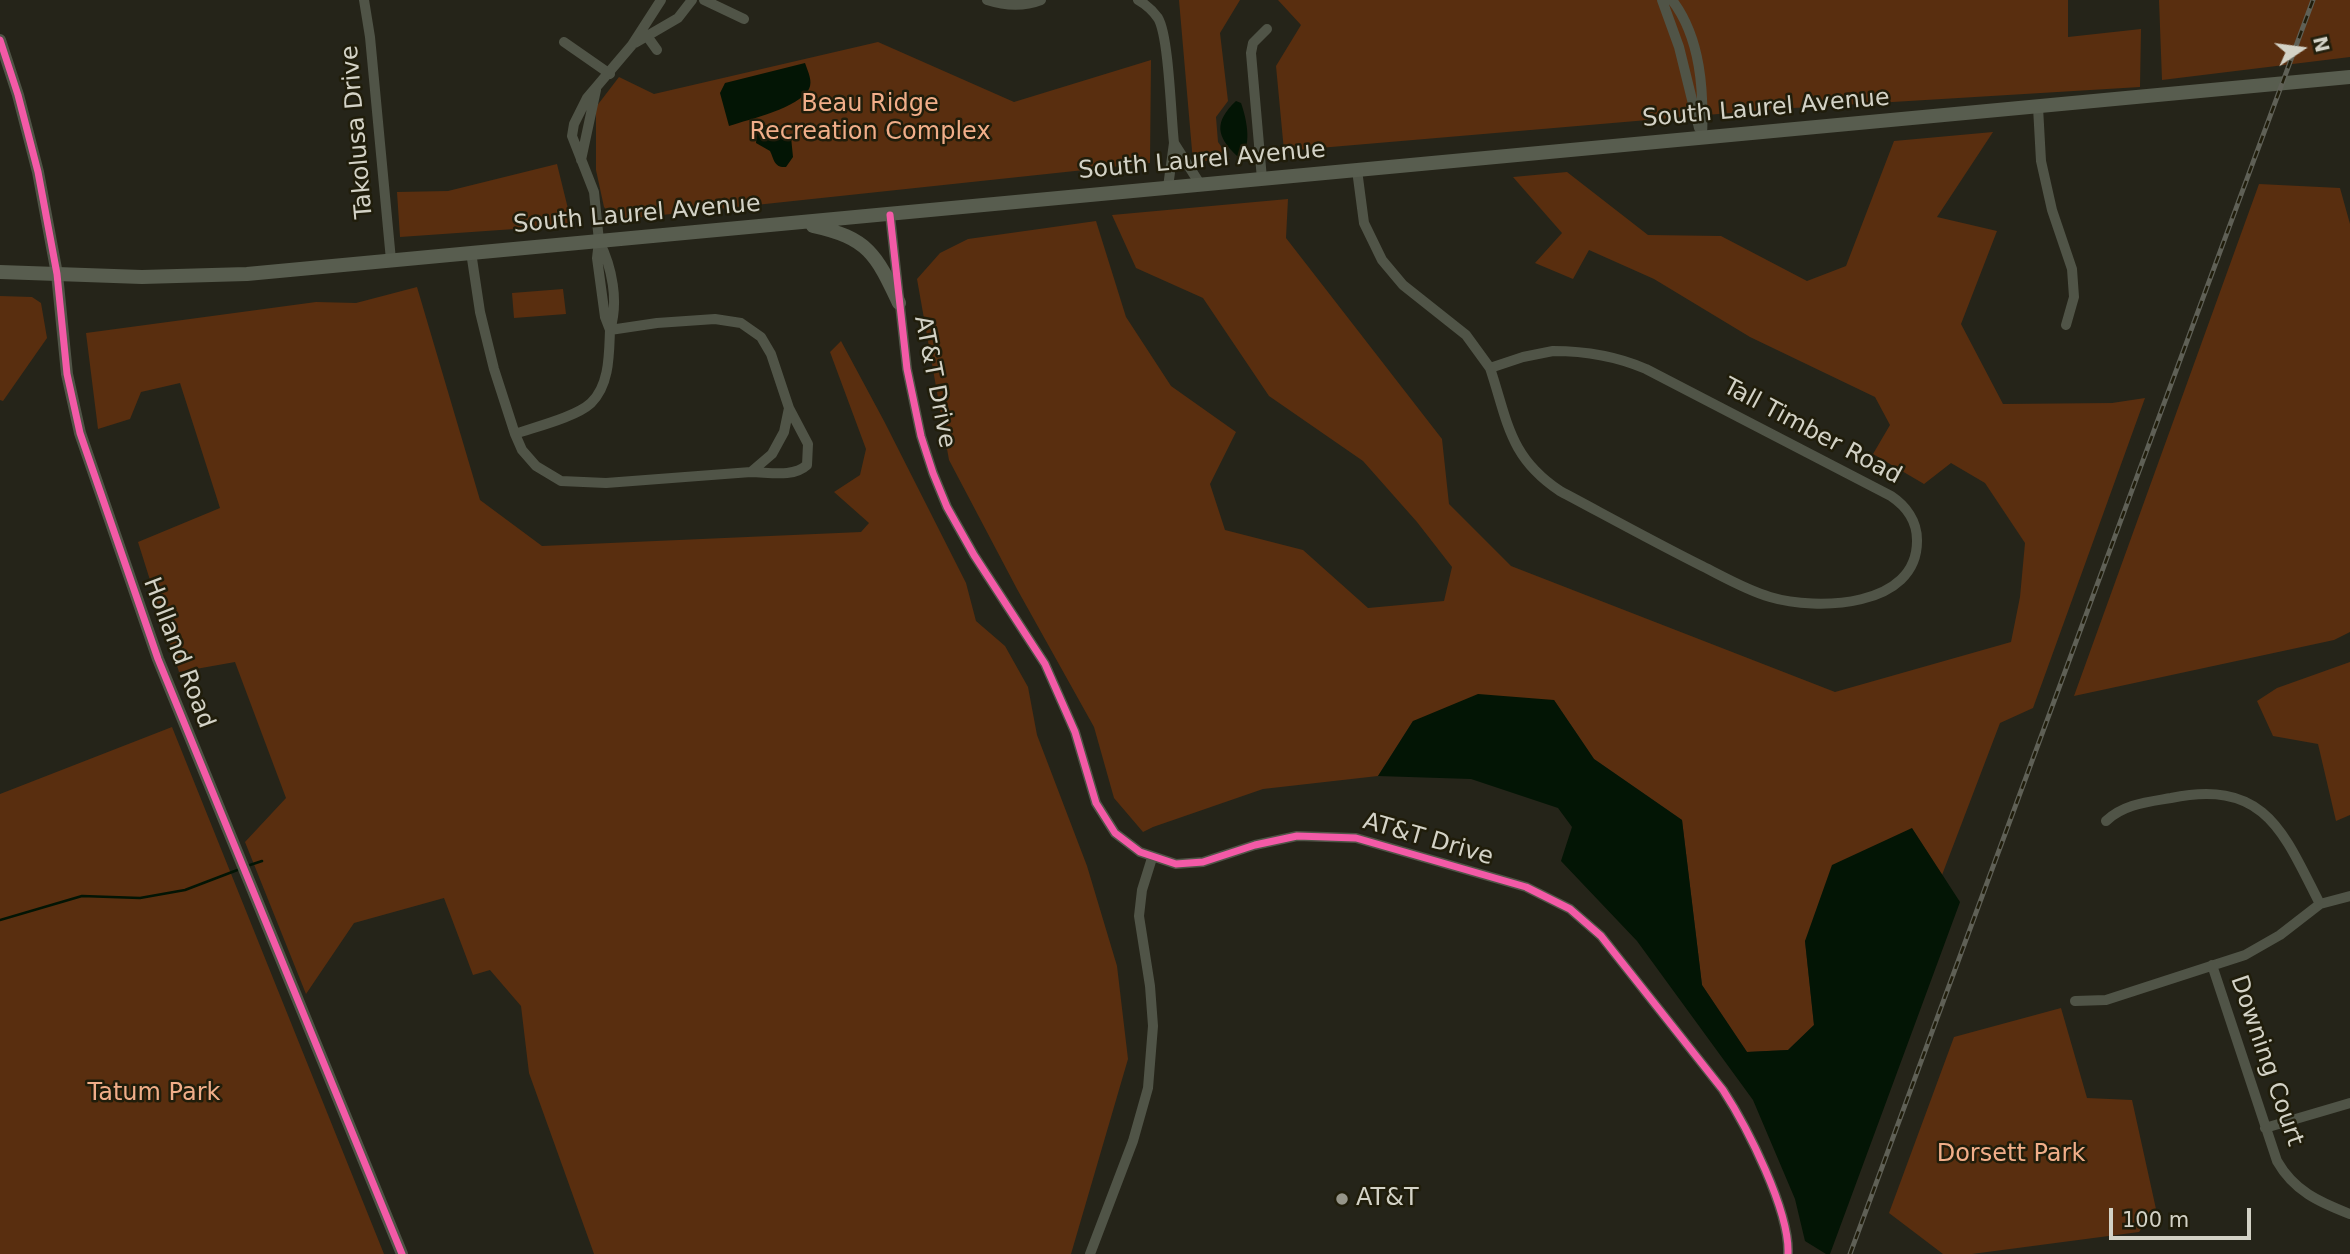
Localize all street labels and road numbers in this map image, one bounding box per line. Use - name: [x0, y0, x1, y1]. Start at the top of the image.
- street label: Takolusa Drive: [336, 44, 380, 220]
- street label: South Laurel Avenue: [1641, 84, 1891, 134]
- street label: South Laurel Avenue: [1077, 136, 1327, 186]
- street label: South Laurel Avenue: [512, 190, 762, 240]
- street label: AT&T Drive: [907, 313, 961, 451]
- street label: Tall Timber Road: [1718, 373, 1906, 491]
- street label: Holland Road: [136, 574, 220, 732]
- street label: AT&T Drive: [1360, 808, 1496, 872]
- street label: Downing Court: [2223, 972, 2309, 1150]

